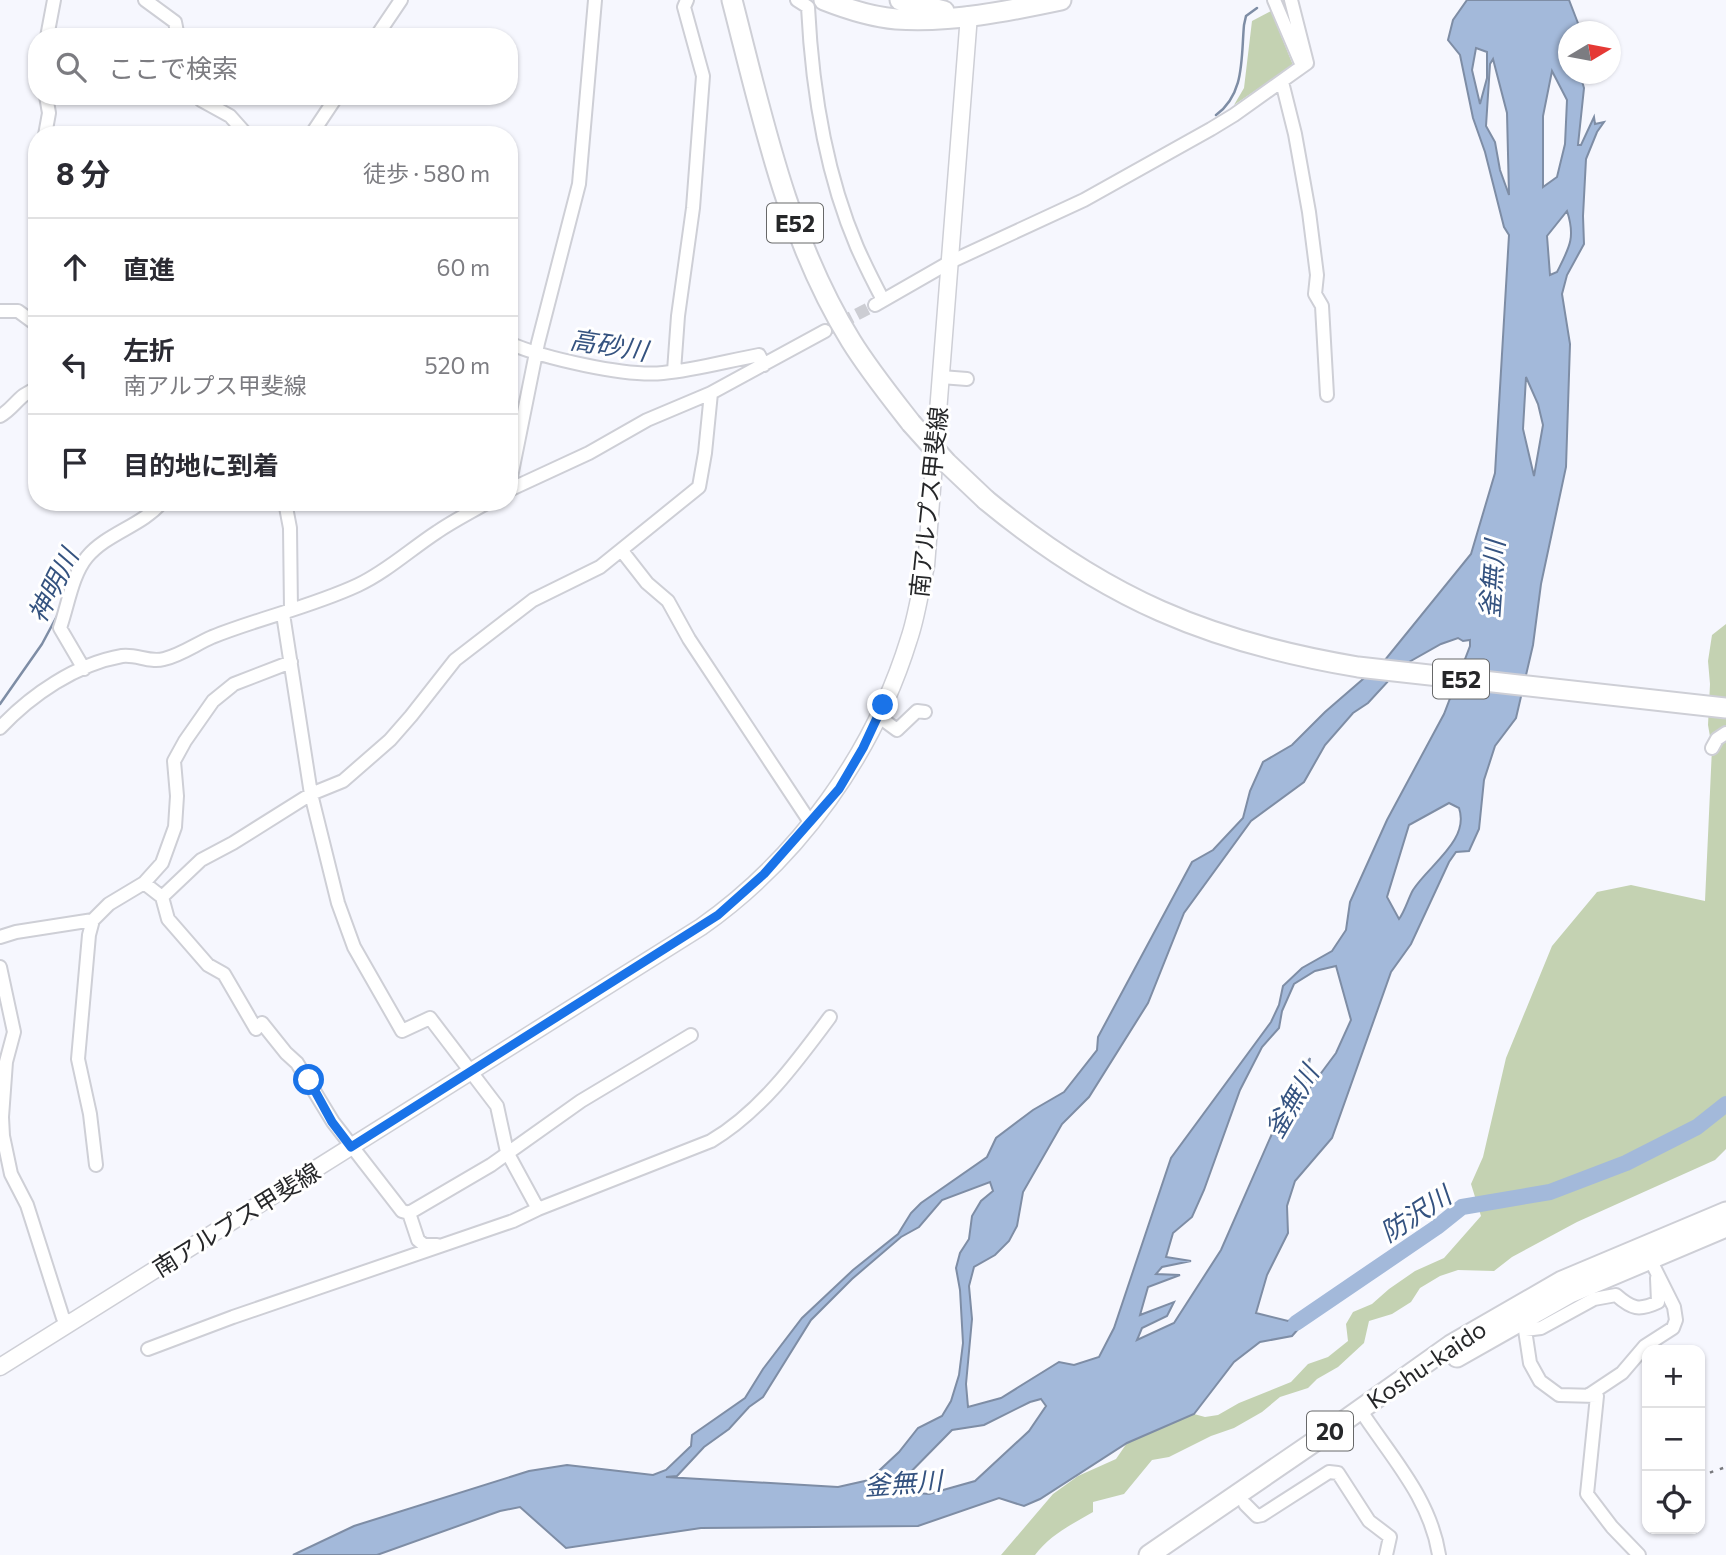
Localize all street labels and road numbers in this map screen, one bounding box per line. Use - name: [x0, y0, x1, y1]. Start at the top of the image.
- road number: E52: [767, 204, 823, 243]
- street label: 南アルプス甲斐線: [904, 405, 952, 599]
- road number: E52: [1433, 660, 1489, 698]
- street label: 南アルプス甲斐線: [147, 1156, 325, 1282]
- street label: Koshu-kaido: [1361, 1314, 1491, 1414]
- road number: 20: [1307, 1412, 1353, 1450]

